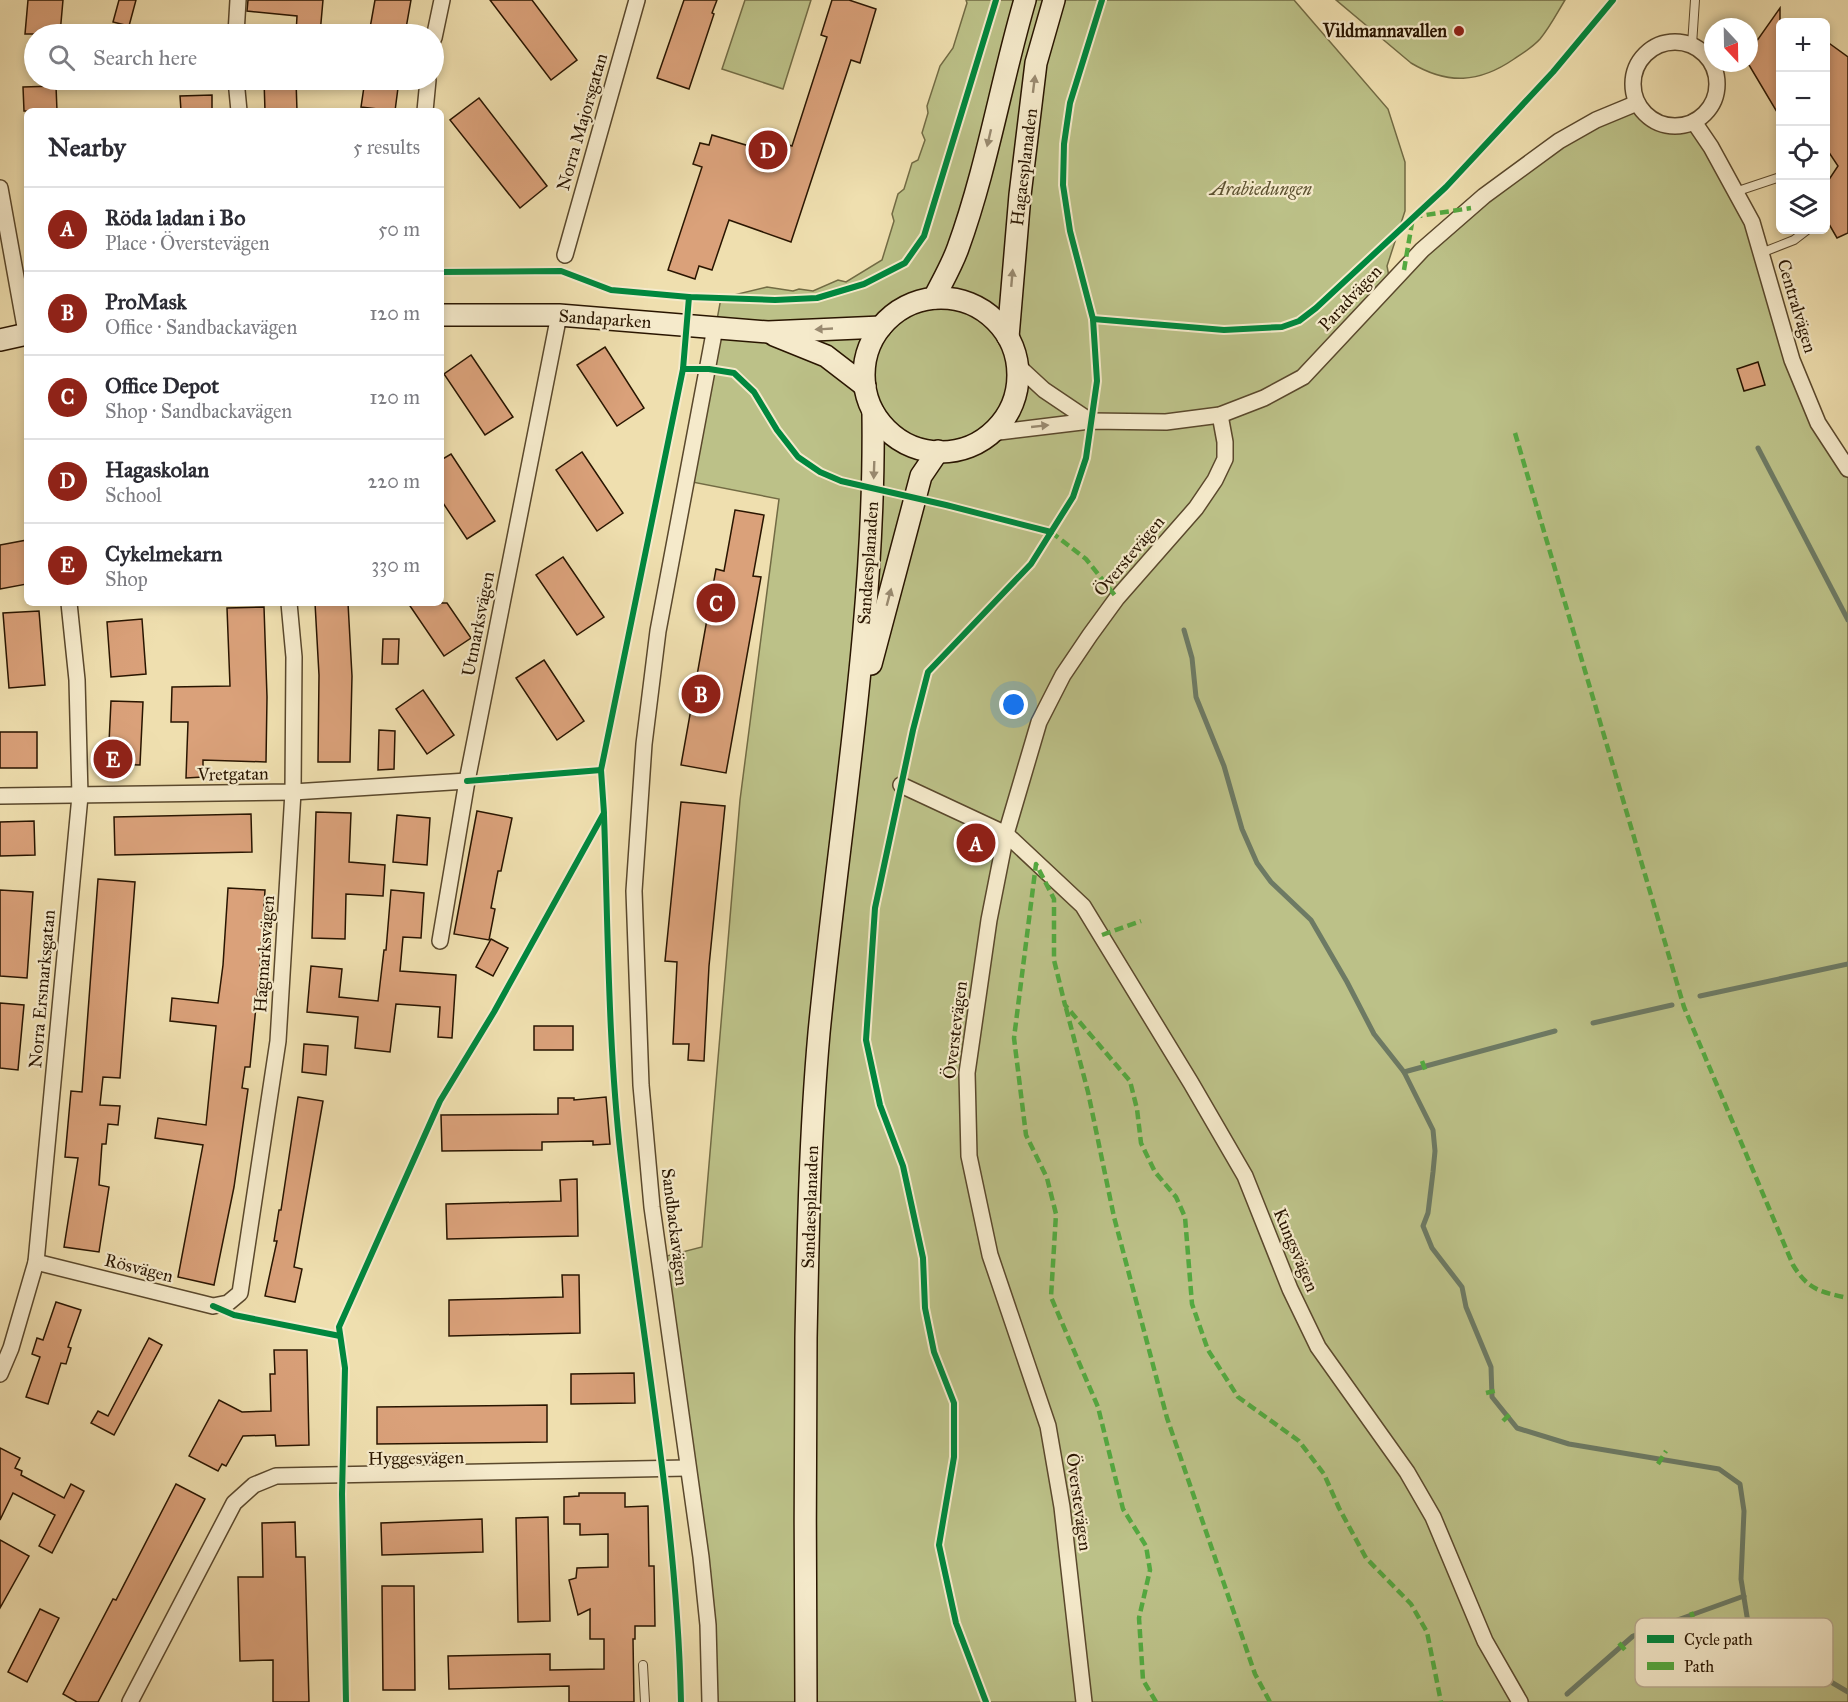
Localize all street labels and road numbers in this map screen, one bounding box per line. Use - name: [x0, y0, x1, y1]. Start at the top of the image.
- street label: Norra Majorsgatan: [552, 51, 613, 193]
- street label: Hagaesplanaden: [1006, 107, 1043, 227]
- street label: Centralvägen: [1771, 257, 1822, 356]
- street label: Paradvägen: [1314, 260, 1387, 336]
- street label: Sandaparken: [558, 305, 652, 333]
- street label: Sandaesplanaden: [853, 500, 883, 625]
- street label: Överstevägen: [1088, 510, 1170, 601]
- street label: Utmarksvägen: [457, 569, 500, 678]
- street label: Vretgatan: [196, 762, 269, 787]
- street label: Hagmarksvägen: [249, 894, 280, 1014]
- street label: Norra Ersmarksgatan: [24, 908, 61, 1069]
- street label: Överstevägen: [937, 979, 973, 1080]
- street label: Sandaesplanaden: [797, 1145, 823, 1269]
- street label: Sandbackavägen: [656, 1167, 693, 1287]
- street label: Kungsvägen: [1268, 1205, 1324, 1296]
- street label: Rösvägen: [102, 1249, 176, 1288]
- street label: Hyggesvägen: [368, 1446, 465, 1471]
- street label: Överstevägen: [1060, 1452, 1098, 1553]

